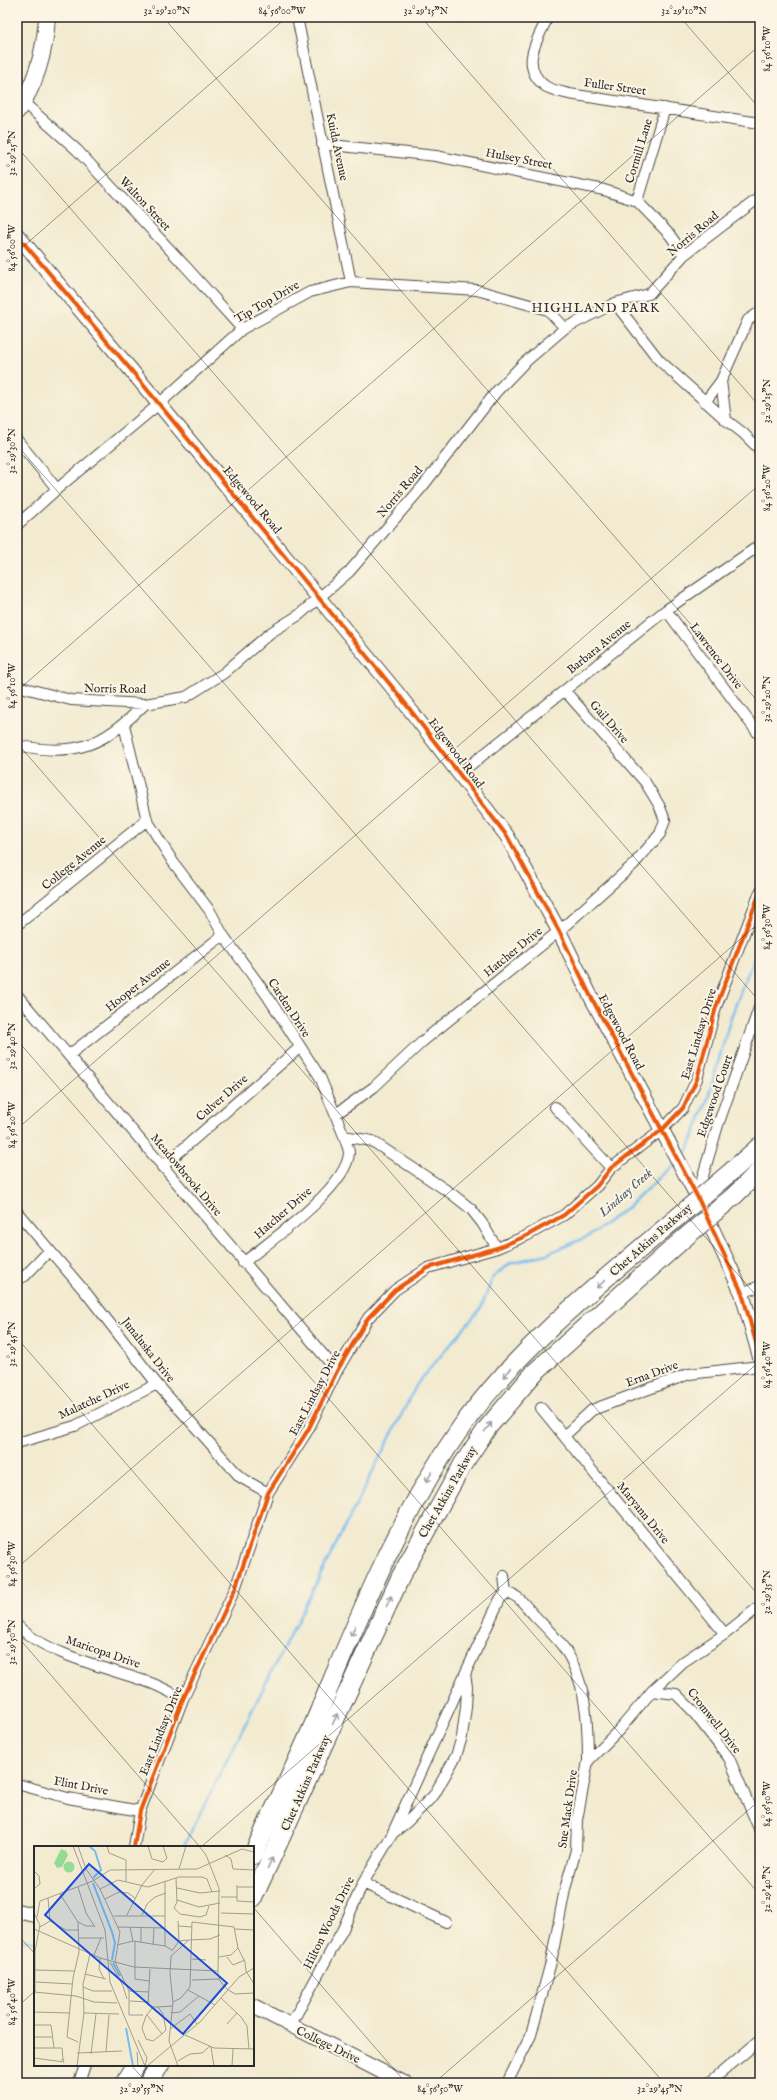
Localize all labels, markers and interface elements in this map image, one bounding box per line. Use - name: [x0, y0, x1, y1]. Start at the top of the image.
- text: 32°29'20"N: [144, 5, 191, 18]
- text: 84°56'00"W: [259, 5, 306, 18]
- text: 32°29'15"N: [404, 5, 449, 18]
- text: 32°29'10"N: [661, 5, 707, 18]
- text: 84°56'10"W: [761, 26, 774, 72]
- street label: Fuller Street: [583, 75, 647, 99]
- street label: Kuida Avenue: [323, 112, 352, 183]
- street label: Cormill Lane: [622, 116, 656, 185]
- text: 32°29'25"N: [6, 130, 19, 176]
- street label: Hulsey Street: [484, 145, 554, 173]
- street label: Walton Street: [116, 174, 174, 234]
- street label: Norris Road: [664, 208, 722, 260]
- text: 84°56'00"W: [6, 224, 19, 271]
- street label: Tip Top Drive: [232, 277, 303, 327]
- district label: HIGHLAND PARK: [532, 300, 660, 317]
- text: 32°29'15"N: [761, 378, 774, 423]
- text: 32°29'30"N: [6, 428, 19, 474]
- street label: Edgewood Road: [219, 463, 285, 537]
- street label: Norris Road: [374, 463, 426, 521]
- text: 84°56'20"W: [761, 464, 774, 511]
- street label: Barbara Avenue: [564, 616, 634, 677]
- street label: Lawrence Drive: [686, 620, 746, 692]
- text: 84°56'10"W: [6, 663, 19, 709]
- text: 32°29'20"N: [761, 675, 774, 722]
- street label: Norris Road: [84, 681, 147, 697]
- street label: Gail Drive: [586, 698, 632, 747]
- street label: Edgewood Road: [425, 715, 488, 791]
- street label: College Avenue: [39, 832, 110, 893]
- text: 84°56'30"W: [761, 904, 774, 950]
- street label: Hatcher Drive: [480, 923, 546, 980]
- street label: Hooper Avenue: [102, 955, 175, 1016]
- street label: Carden Drive: [264, 976, 314, 1041]
- street label: East Lindsay Drive: [678, 986, 720, 1082]
- street label: Edgewood Road: [595, 992, 648, 1073]
- text: 32°29'40"N: [6, 1022, 19, 1069]
- street label: Edgewood Court: [694, 1053, 736, 1139]
- street label: Culver Drive: [193, 1071, 251, 1125]
- text: 84°56'20"W: [6, 1101, 19, 1148]
- street label: Meadowbrook Drive: [147, 1131, 225, 1220]
- water label: Lindsay Creek: [595, 1164, 657, 1222]
- street label: Hatcher Drive: [251, 1184, 315, 1242]
- street label: Chet Atkins Parkway: [607, 1200, 695, 1280]
- one-way arrow: [596, 1279, 606, 1288]
- street label: Junaluska Drive: [116, 1313, 178, 1386]
- text: 32°29'45"N: [6, 1321, 19, 1367]
- text: 84°56'40"W: [761, 1341, 774, 1388]
- street label: East Lindsay Drive: [286, 1347, 344, 1438]
- street label: Erna Drive: [624, 1357, 681, 1390]
- one-way arrow: [502, 1368, 512, 1378]
- street label: Malatche Drive: [56, 1377, 132, 1423]
- one-way arrow: [484, 1422, 492, 1433]
- street label: Chet Atkins Parkway: [416, 1443, 481, 1541]
- one-way arrow: [425, 1471, 433, 1483]
- street label: Maryann Drive: [614, 1479, 673, 1547]
- text: 84°56'30"W: [6, 1541, 19, 1587]
- text: 32°29'35"N: [761, 1569, 774, 1614]
- one-way arrow: [386, 1595, 393, 1607]
- text: 32°29'50"N: [6, 1619, 19, 1665]
- one-way arrow: [348, 1624, 356, 1636]
- street label: Maricopa Drive: [63, 1632, 143, 1673]
- street label: East Lindsay Drive: [136, 1684, 186, 1778]
- street label: Cromwell Drive: [684, 1685, 745, 1757]
- one-way arrow: [332, 1714, 339, 1726]
- street label: Chet Atkins Parkway: [278, 1732, 334, 1833]
- street label: Sue Mack Drive: [555, 1768, 581, 1849]
- street label: Flint Drive: [52, 1773, 110, 1799]
- text: 84°56'50"W: [761, 1781, 774, 1827]
- inset map: [34, 1846, 254, 2066]
- one-way arrow: [267, 1857, 274, 1869]
- text: 32°29'40"N: [761, 1865, 774, 1912]
- street label: Hilton Woods Drive: [300, 1874, 358, 1972]
- text: 84°56'40"W: [6, 1978, 19, 2025]
- street label: College Drive: [293, 2023, 363, 2067]
- text: 32°29'55"N: [120, 2083, 164, 2096]
- text: 84°56'50"W: [417, 2083, 463, 2096]
- text: 32°29'45"N: [637, 2083, 683, 2096]

